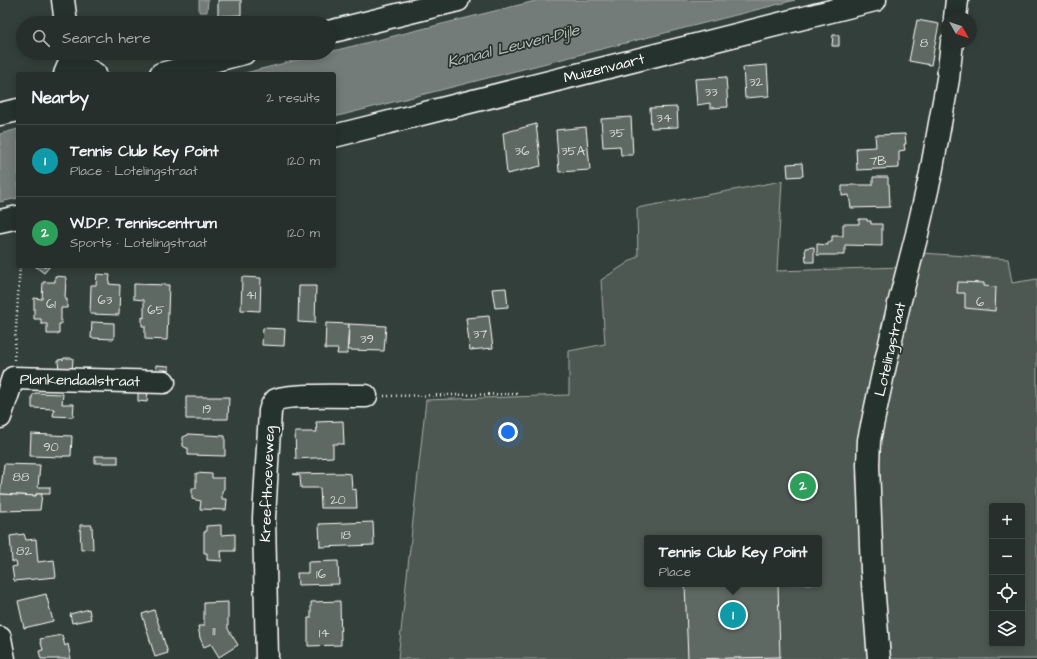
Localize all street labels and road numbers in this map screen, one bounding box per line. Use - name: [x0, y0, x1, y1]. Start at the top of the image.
- street label: Muizenvaart: [561, 48, 647, 89]
- street label: Lotelingstraat: [869, 300, 912, 399]
- street label: Plankendaalstraat: [20, 369, 140, 392]
- street label: Kreefthoeveweg: [255, 425, 281, 543]

